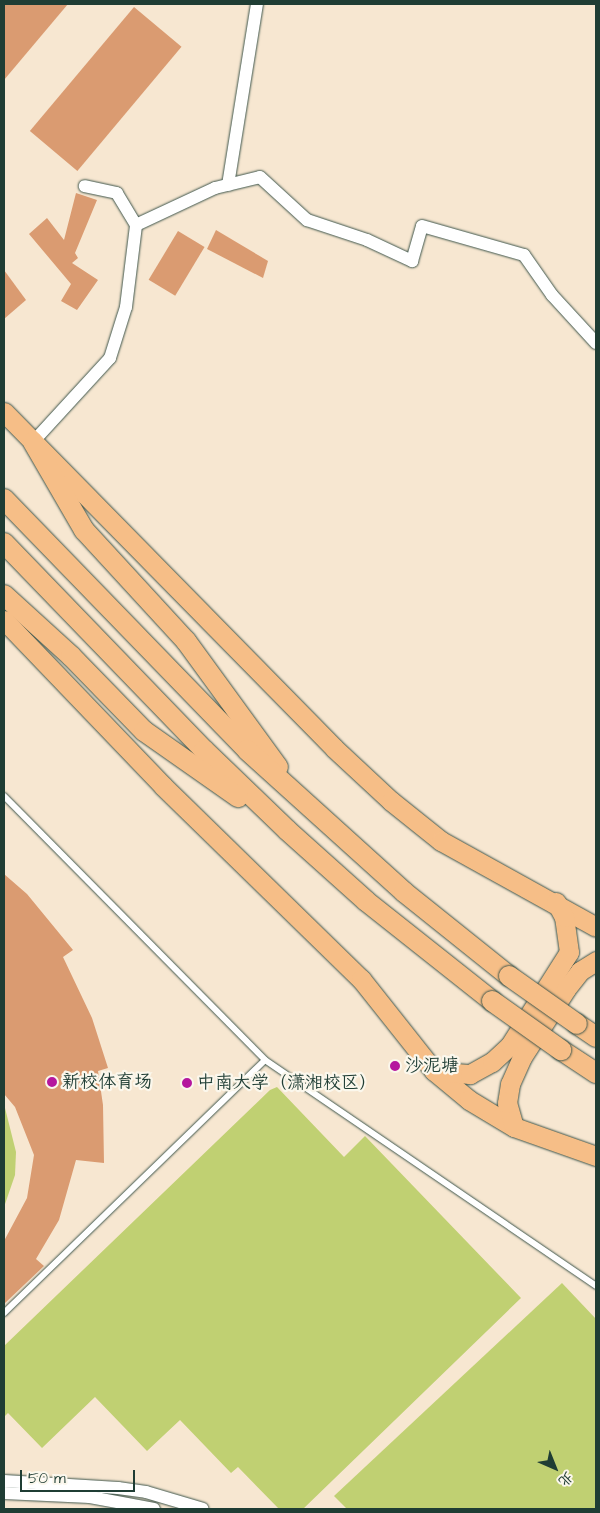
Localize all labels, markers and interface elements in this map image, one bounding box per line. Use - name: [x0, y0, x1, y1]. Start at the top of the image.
- place label: 沙泥塘: [405, 1055, 459, 1077]
- marker: 沙泥塘: [389, 1060, 401, 1072]
- place label: 新校体育场: [62, 1071, 152, 1093]
- place label: 中南大学（潇湘校区）: [197, 1072, 377, 1094]
- marker: 新校体育场: [46, 1076, 58, 1088]
- marker: 中南大学（潇湘校区）: [181, 1077, 193, 1089]
- north arrow: [530, 1443, 580, 1493]
- scale bar: [22, 1460, 138, 1492]
- text: 北: [553, 1467, 577, 1491]
- text: 50 m: [28, 1468, 66, 1489]

